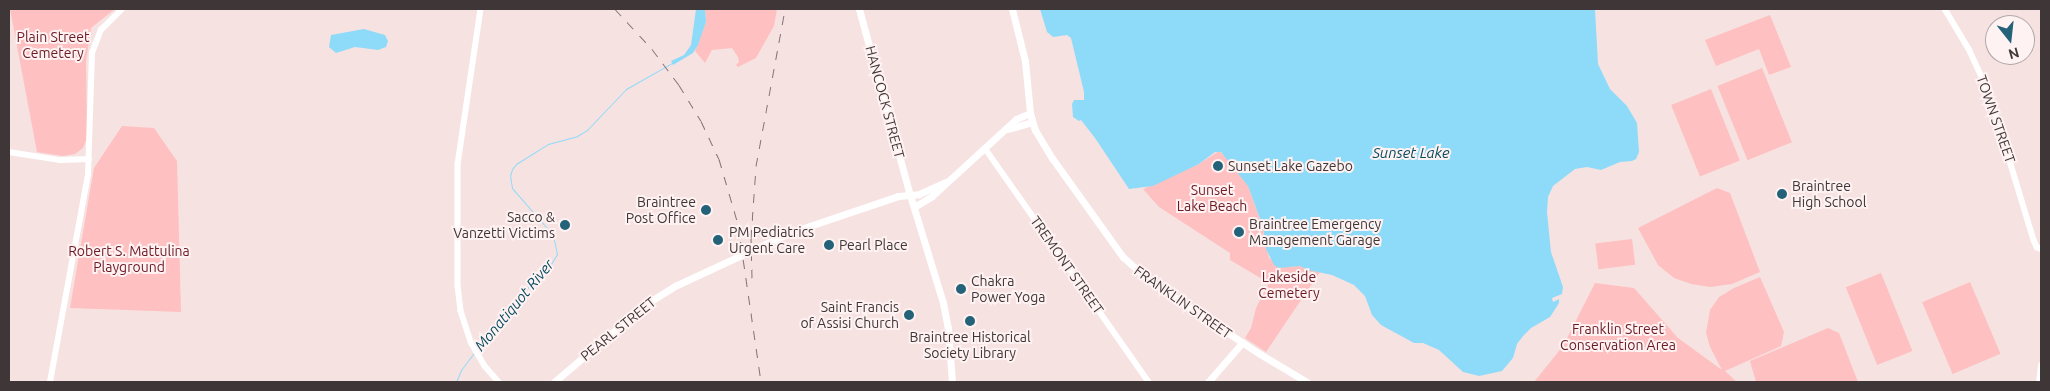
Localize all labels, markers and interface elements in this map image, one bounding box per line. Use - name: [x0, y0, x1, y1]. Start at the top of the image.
- north arrow: [1985, 15, 2035, 65]
- park label: Plain Street Cemetery: [17, 29, 89, 62]
- street label: HANCOCK STREET: [862, 44, 908, 160]
- text: N: [2007, 44, 2021, 63]
- street label: TOWN STREET: [1973, 73, 2019, 165]
- water label: Sunset Lake: [1372, 144, 1450, 162]
- place label: Sunset Lake Gazebo: [1228, 158, 1353, 174]
- marker: Sunset Lake Gazebo: [1212, 160, 1224, 172]
- place label: Braintree High School: [1792, 178, 1866, 210]
- park label: Sunset Lake Beach: [1177, 182, 1247, 214]
- marker: Braintree High School: [1776, 188, 1788, 200]
- place label: Braintree Post Office: [626, 194, 696, 226]
- marker: Braintree Post Office: [700, 204, 712, 216]
- place label: Sacco & Vanzetti Victims: [453, 209, 555, 242]
- street label: TREMONT STREET: [1027, 213, 1107, 317]
- place label: Braintree Emergency Management Garage: [1249, 216, 1381, 248]
- marker: Sacco & Vanzetti Victims: [559, 219, 571, 231]
- place label: PM Pediatrics Urgent Care: [729, 224, 814, 256]
- marker: Braintree Emergency Management Garage: [1233, 226, 1245, 238]
- marker: PM Pediatrics Urgent Care: [711, 233, 725, 247]
- place label: Pearl Place: [839, 237, 908, 253]
- marker: Pearl Place: [823, 239, 835, 251]
- park label: Robert S. Mattulina Playground: [68, 243, 190, 276]
- water label: Monatiquot River: [470, 256, 558, 354]
- street label: FRANKLIN STREET: [1131, 262, 1235, 342]
- park label: Lakeside Cemetery: [1258, 269, 1320, 302]
- place label: Chakra Power Yoga: [971, 273, 1045, 306]
- marker: Chakra Power Yoga: [955, 283, 967, 295]
- street label: PEARL STREET: [577, 294, 659, 364]
- place label: Saint Francis of Assisi Church: [800, 299, 899, 332]
- marker: Saint Francis of Assisi Church: [903, 309, 915, 321]
- marker: Braintree Historical Society Library: [964, 315, 976, 327]
- park label: Franklin Street Conservation Area: [1560, 321, 1676, 354]
- place label: Braintree Historical Society Library: [909, 329, 1031, 362]

